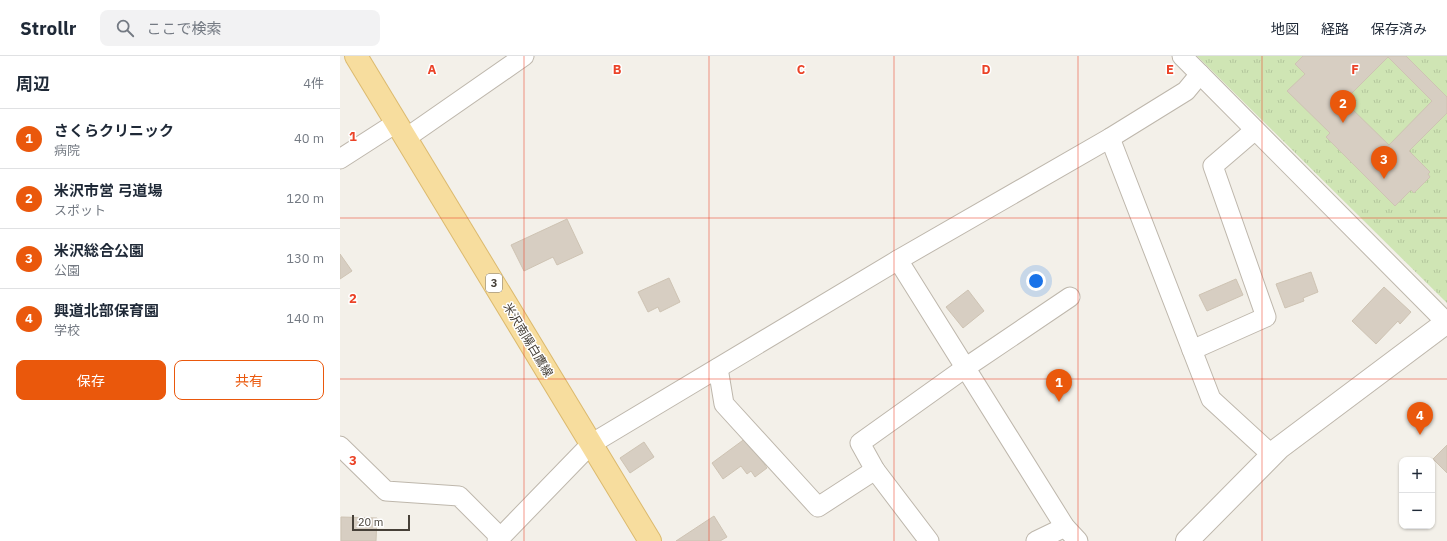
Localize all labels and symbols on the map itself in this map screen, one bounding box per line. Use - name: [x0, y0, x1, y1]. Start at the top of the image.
- text: A: [428, 61, 437, 78]
- text: B: [613, 61, 622, 78]
- text: C: [797, 61, 806, 78]
- text: D: [981, 61, 991, 78]
- text: E: [1166, 61, 1174, 78]
- text: F: [1351, 61, 1359, 78]
- pin: 2: [1330, 90, 1356, 123]
- text: 1: [349, 128, 357, 145]
- pin: 3: [1371, 146, 1397, 179]
- your location: [1026, 271, 1046, 291]
- road number: 3: [486, 274, 502, 292]
- text: 2: [349, 290, 357, 307]
- street label: 米沢南陽白鷹線: [500, 300, 556, 380]
- pin: 1: [1046, 369, 1072, 402]
- pin: 4: [1407, 402, 1433, 435]
- text: 3: [349, 452, 357, 469]
- scale bar: [352, 513, 410, 532]

